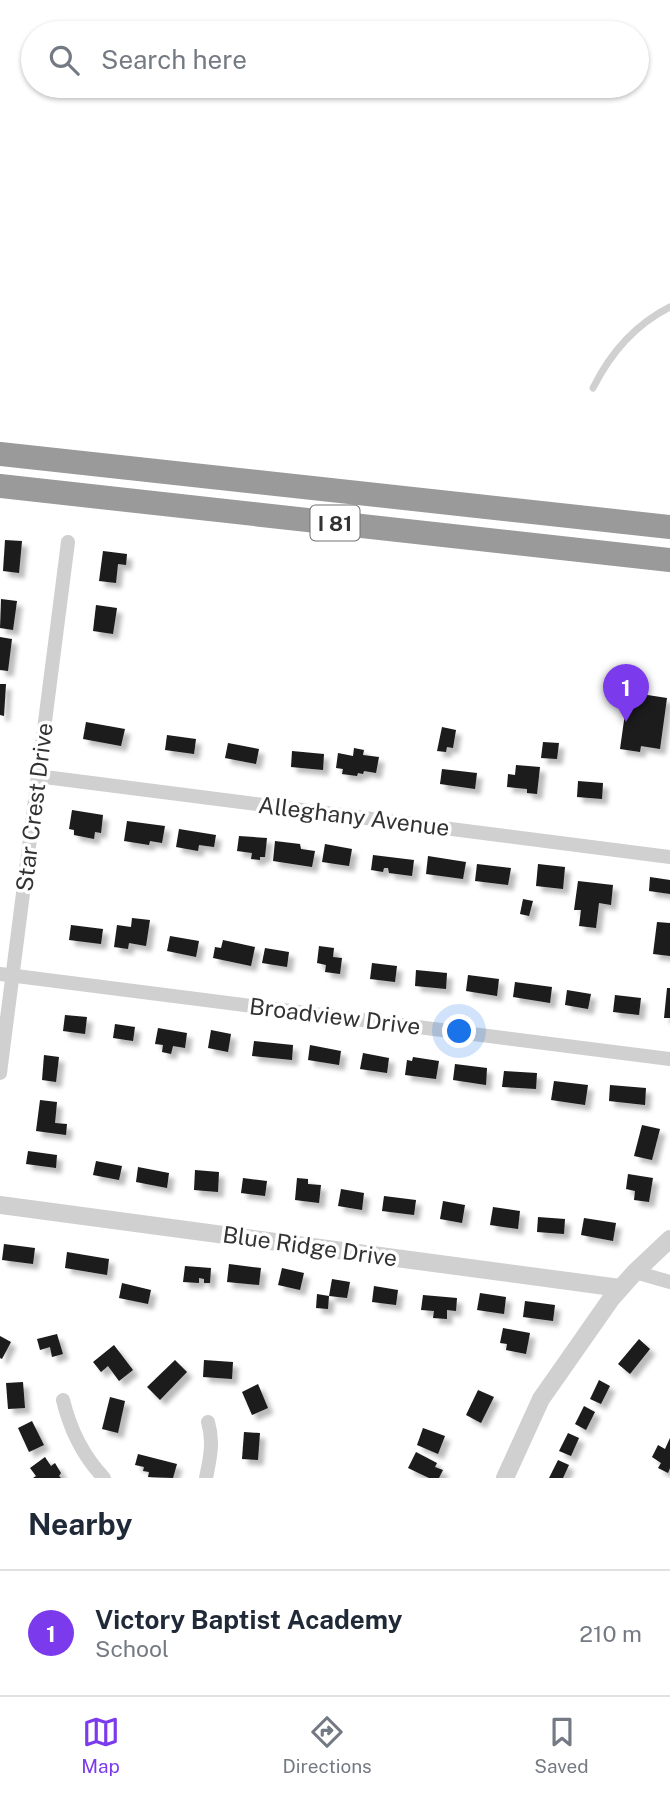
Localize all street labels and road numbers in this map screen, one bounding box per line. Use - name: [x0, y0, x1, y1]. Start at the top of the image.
- road number: I 81: [310, 505, 360, 540]
- street label: Star Crest Drive: [10, 721, 58, 893]
- street label: Alleghany Avenue: [257, 791, 451, 841]
- street label: Broadview Drive: [248, 992, 422, 1040]
- street label: Blue Ridge Drive: [221, 1220, 399, 1272]

